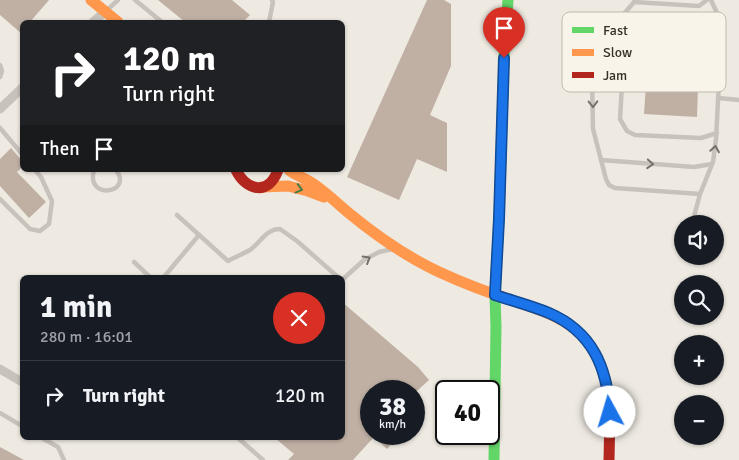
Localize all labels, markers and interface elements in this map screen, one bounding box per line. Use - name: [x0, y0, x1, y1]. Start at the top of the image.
- pin: [483, 7, 525, 58]
- legend: [562, 12, 726, 92]
- icon: arrive: [490, 14, 518, 42]
- text: Fast: [603, 22, 628, 39]
- text: 120 m: [123, 37, 216, 80]
- icon: right: [40, 40, 105, 105]
- text: Slow: [603, 44, 632, 61]
- text: Jam: [603, 67, 627, 84]
- text: Turn right: [123, 80, 215, 107]
- one-way arrow: [588, 100, 598, 108]
- icon: arrive: [90, 135, 118, 163]
- text: Then: [40, 137, 80, 161]
- one-way arrow: [709, 144, 719, 153]
- one-way arrow: [646, 158, 654, 169]
- one-way arrow: [294, 183, 303, 194]
- map controls: [674, 215, 724, 445]
- button: sound: [674, 215, 724, 265]
- one-way arrow: [361, 256, 370, 266]
- button: search: [674, 275, 724, 325]
- text: 1 min: [40, 289, 112, 326]
- button: close: [273, 292, 325, 344]
- text: 280 m · 16:01: [40, 327, 133, 347]
- button: +: [674, 335, 724, 385]
- speed limit sign: 40: [435, 380, 500, 445]
- icon: right: [40, 382, 68, 410]
- text: Turn right: [83, 384, 165, 408]
- text: 120 m: [275, 384, 325, 408]
- position arrow: [583, 385, 635, 437]
- text: 38: [379, 391, 406, 422]
- button: −: [674, 395, 724, 445]
- text: km/h: [379, 417, 406, 432]

